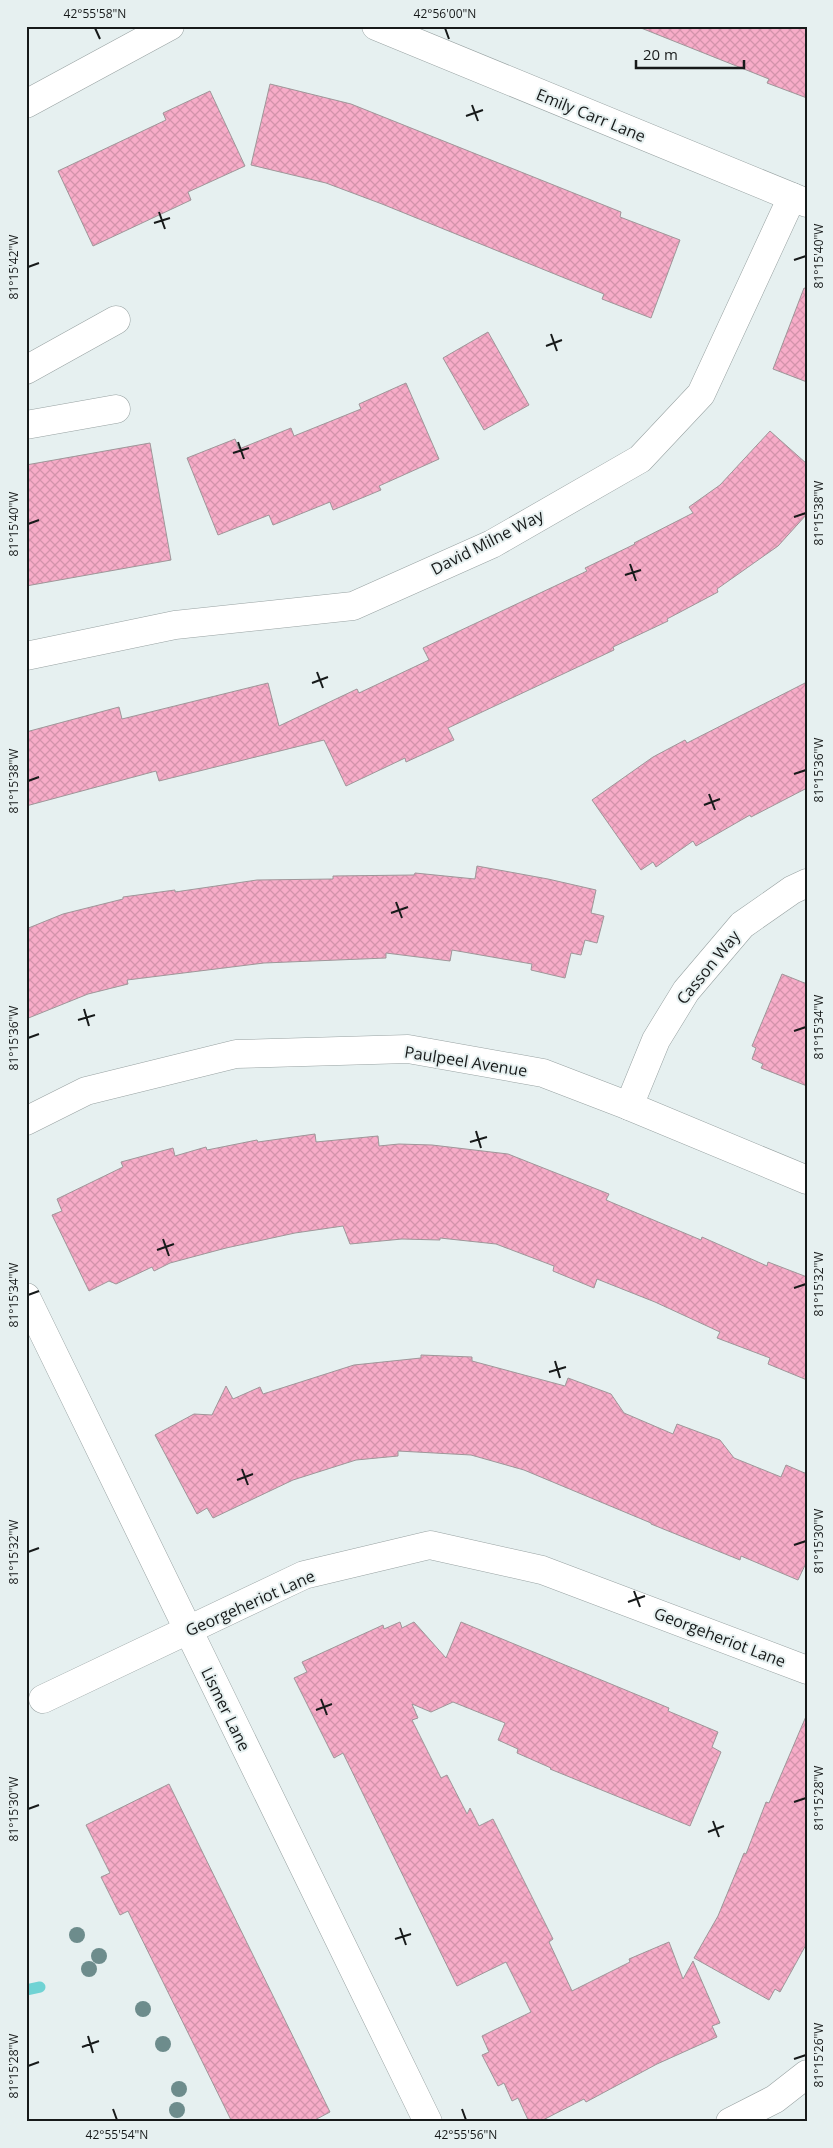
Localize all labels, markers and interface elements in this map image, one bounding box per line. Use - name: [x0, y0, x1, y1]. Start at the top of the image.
- text: 42°55'58"N: [64, 5, 126, 22]
- text: 42°56'00"N: [414, 5, 476, 22]
- scale bar: [636, 38, 743, 70]
- text: 20 m: [643, 44, 678, 64]
- street label: Emily Carr Lane: [533, 83, 649, 147]
- text: 81°15'40"W: [810, 224, 827, 288]
- text: 81°15'42"W: [5, 235, 22, 299]
- text: 81°15'38"W: [810, 481, 827, 545]
- text: 81°15'40"W: [5, 492, 22, 556]
- street label: David Milne Way: [427, 504, 548, 580]
- text: 81°15'36"W: [810, 738, 827, 802]
- text: 81°15'38"W: [5, 749, 22, 813]
- street label: Casson Way: [671, 925, 745, 1009]
- text: 81°15'34"W: [810, 995, 827, 1059]
- text: 81°15'36"W: [5, 1006, 22, 1070]
- street label: Paulpeel Avenue: [403, 1040, 529, 1082]
- text: 81°15'32"W: [810, 1252, 827, 1316]
- text: 81°15'34"W: [5, 1263, 22, 1327]
- text: 81°15'30"W: [810, 1509, 827, 1573]
- text: 81°15'32"W: [5, 1520, 22, 1584]
- street label: Georgeheriot Lane: [182, 1565, 318, 1641]
- street label: Georgeheriot Lane: [651, 1602, 789, 1672]
- street label: Lismer Lane: [196, 1663, 256, 1755]
- text: 81°15'28"W: [810, 1766, 827, 1830]
- text: 81°15'30"W: [5, 1777, 22, 1841]
- text: 81°15'26"W: [810, 2023, 827, 2087]
- text: 81°15'28"W: [5, 2034, 22, 2098]
- text: 42°55'54"N: [86, 2126, 148, 2143]
- text: 42°55'56"N: [435, 2126, 497, 2143]

